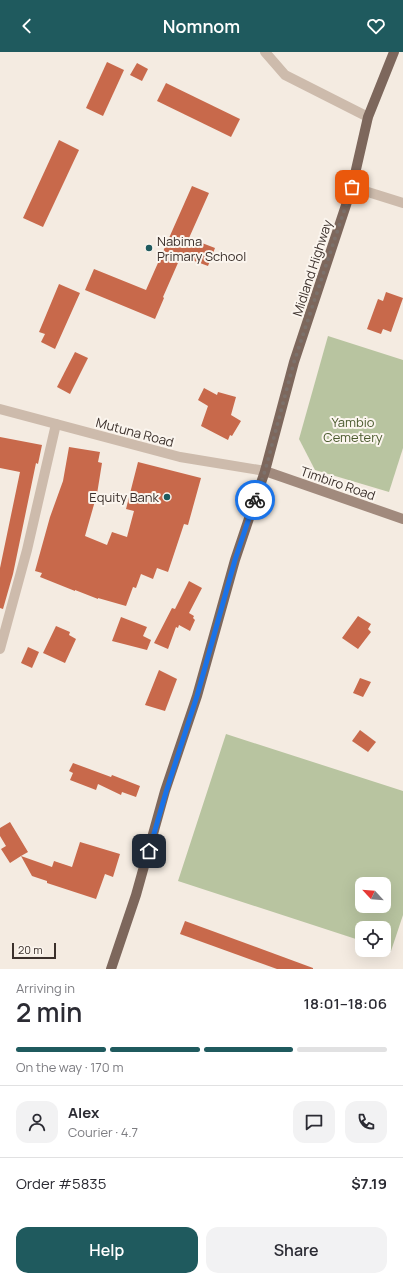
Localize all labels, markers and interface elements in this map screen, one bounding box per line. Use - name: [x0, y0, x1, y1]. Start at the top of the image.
- text: Nomnom: [163, 14, 240, 38]
- icon: back: [16, 15, 38, 37]
- icon: heart: [365, 15, 387, 37]
- pin: [335, 170, 369, 204]
- icon: bag: [341, 176, 363, 198]
- street label: Midland Highway: [288, 217, 336, 319]
- place label: Nabima Primary School: [157, 232, 246, 265]
- marker: Nabima Primary School: [144, 243, 154, 253]
- street label: Mutuna Road: [94, 413, 176, 451]
- park label: Yambio Cemetery: [323, 413, 383, 446]
- street label: Timbiro Road: [298, 462, 378, 504]
- courier: [235, 480, 275, 520]
- place label: Equity Bank: [89, 488, 160, 506]
- icon: bike: [244, 489, 266, 511]
- marker: Equity Bank: [162, 492, 172, 502]
- pin: [132, 834, 166, 868]
- icon: home: [138, 840, 160, 862]
- north arrow: [355, 877, 391, 913]
- map controls: [355, 877, 391, 957]
- button: locate: [355, 921, 391, 957]
- scale bar: [12, 941, 56, 960]
- text: 20 m: [18, 942, 43, 957]
- text: Arriving in: [16, 979, 75, 997]
- text: 18:01–18:06: [304, 993, 387, 1014]
- text: 2 min: [16, 994, 82, 1030]
- text: On the way · 170 m: [16, 1058, 123, 1076]
- button: person: [16, 1101, 58, 1143]
- button: chat: [293, 1101, 335, 1143]
- button: phone: [345, 1101, 387, 1143]
- text: Alex: [68, 1102, 99, 1123]
- text: Courier · 4.7: [68, 1123, 138, 1141]
- text: Order #5835: [16, 1173, 106, 1194]
- text: $7.19: [351, 1173, 387, 1194]
- button: Help: [16, 1227, 198, 1273]
- button: Share: [206, 1227, 387, 1273]

